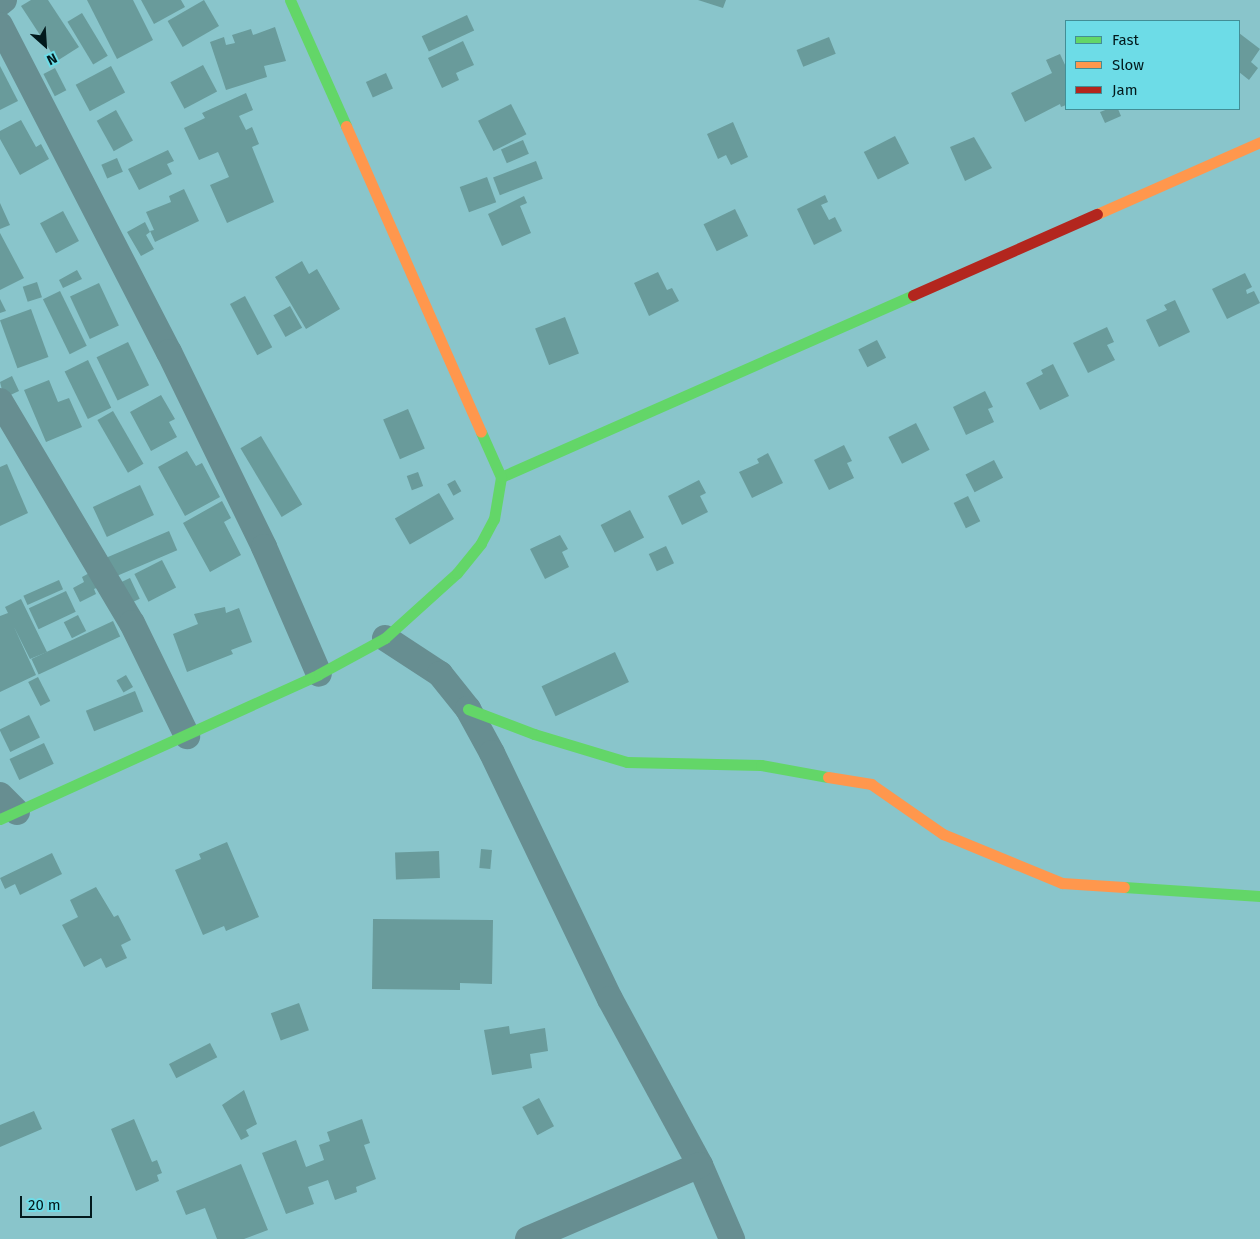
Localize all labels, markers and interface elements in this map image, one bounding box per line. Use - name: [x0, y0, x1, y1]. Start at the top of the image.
- north arrow: [20, 20, 70, 70]
- legend: [1065, 20, 1240, 110]
- text: Fast: [1112, 31, 1139, 49]
- text: N: [44, 49, 60, 69]
- text: Slow: [1112, 56, 1144, 74]
- text: Jam: [1112, 81, 1138, 99]
- scale bar: [22, 1186, 95, 1218]
- text: 20 m: [28, 1196, 61, 1214]

